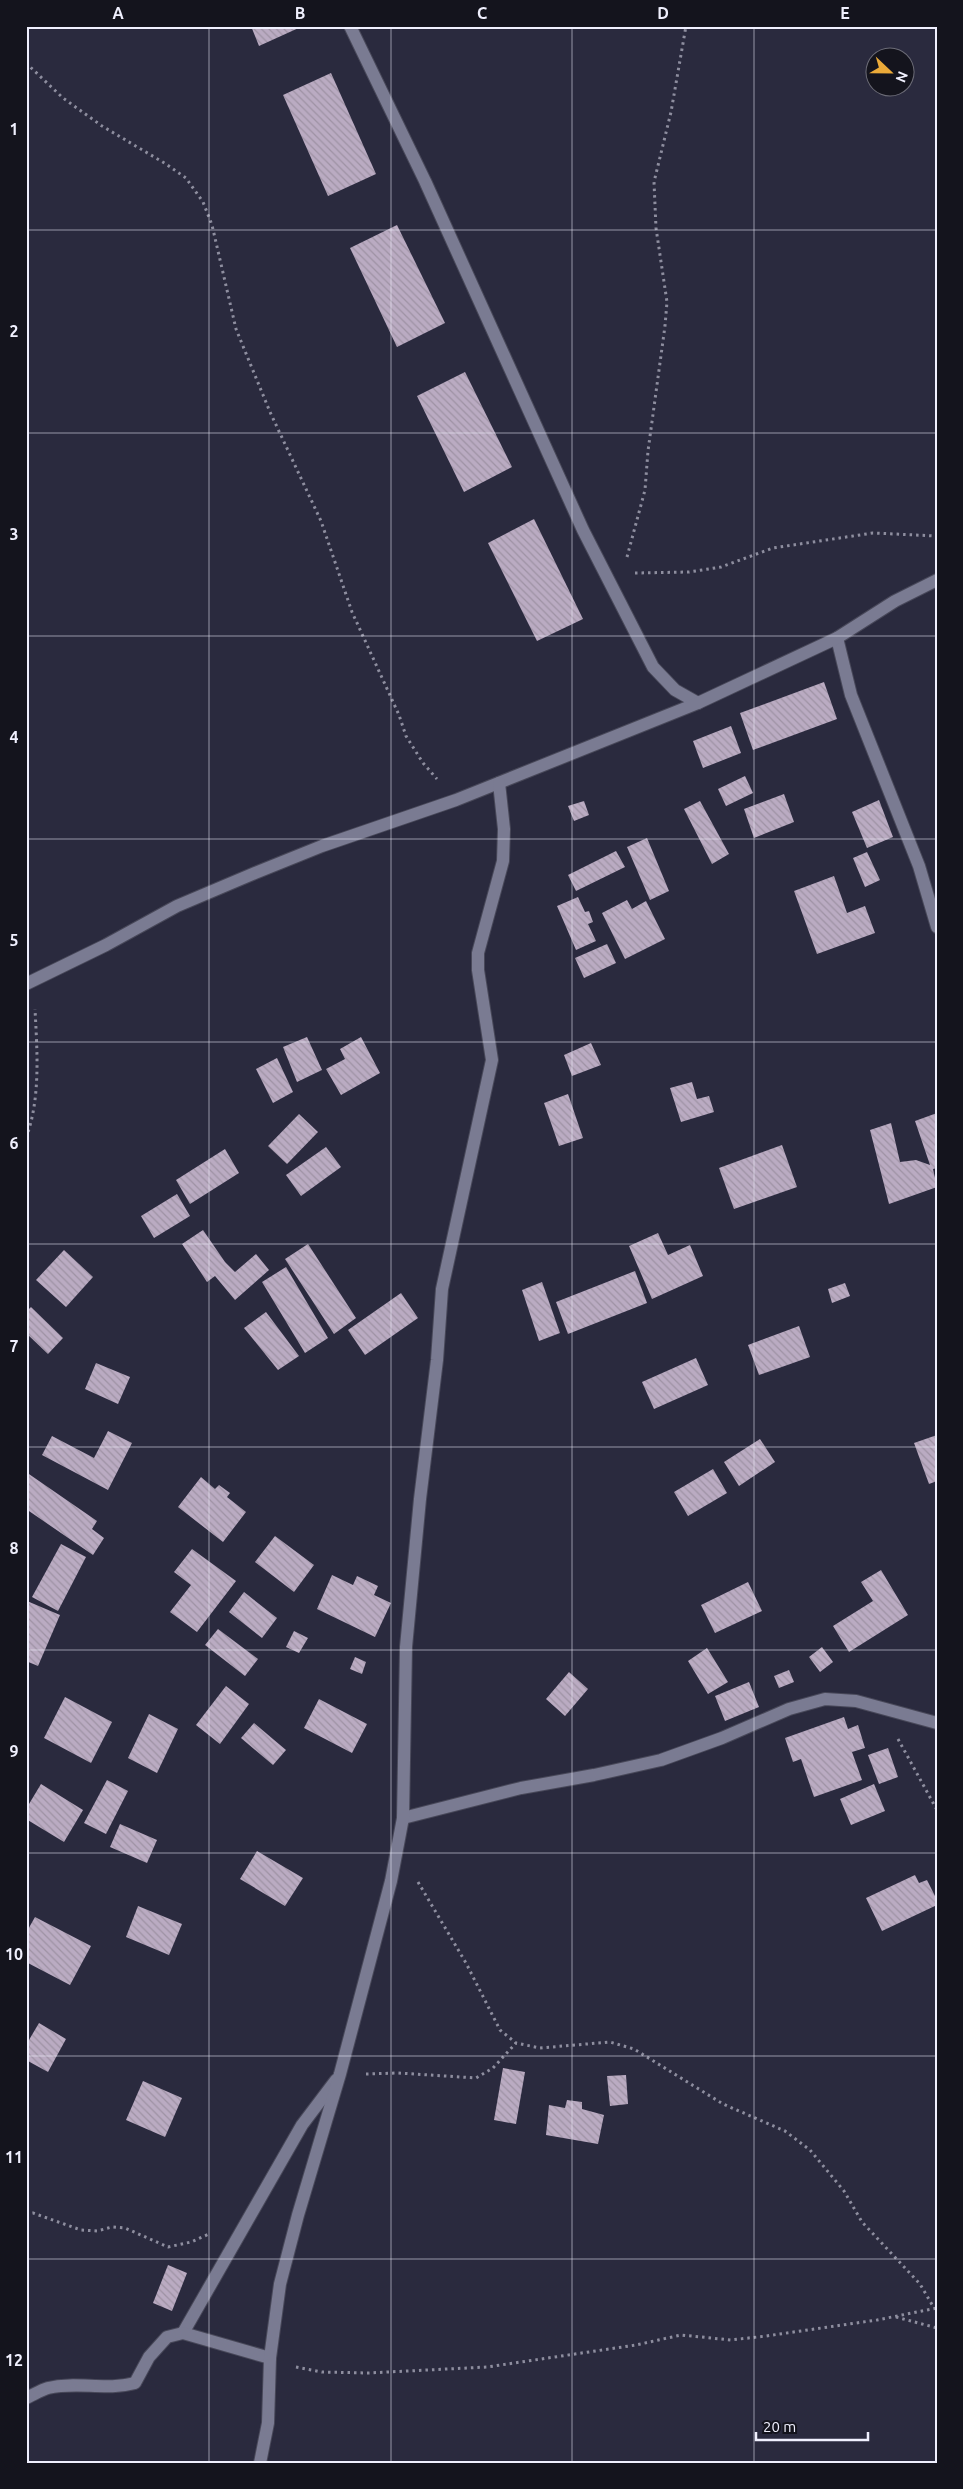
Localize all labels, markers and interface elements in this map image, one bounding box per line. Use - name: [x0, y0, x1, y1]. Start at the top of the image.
- text: A: [112, 4, 124, 22]
- text: B: [295, 4, 305, 22]
- text: C: [477, 4, 487, 22]
- text: D: [657, 4, 669, 22]
- text: E: [840, 4, 850, 22]
- north arrow: [866, 48, 916, 98]
- text: N: [893, 69, 911, 85]
- text: 1: [9, 120, 19, 138]
- text: 2: [9, 322, 19, 340]
- text: 3: [9, 525, 19, 543]
- text: 4: [9, 728, 19, 746]
- text: 5: [9, 931, 19, 949]
- text: 6: [9, 1134, 19, 1152]
- text: 7: [9, 1337, 19, 1355]
- text: 8: [9, 1539, 19, 1557]
- text: 9: [9, 1742, 19, 1760]
- text: 10: [5, 1945, 23, 1963]
- text: 11: [5, 2148, 23, 2166]
- text: 12: [5, 2351, 23, 2369]
- scale bar: [756, 2409, 868, 2441]
- text: 20 m: [763, 2418, 796, 2435]

